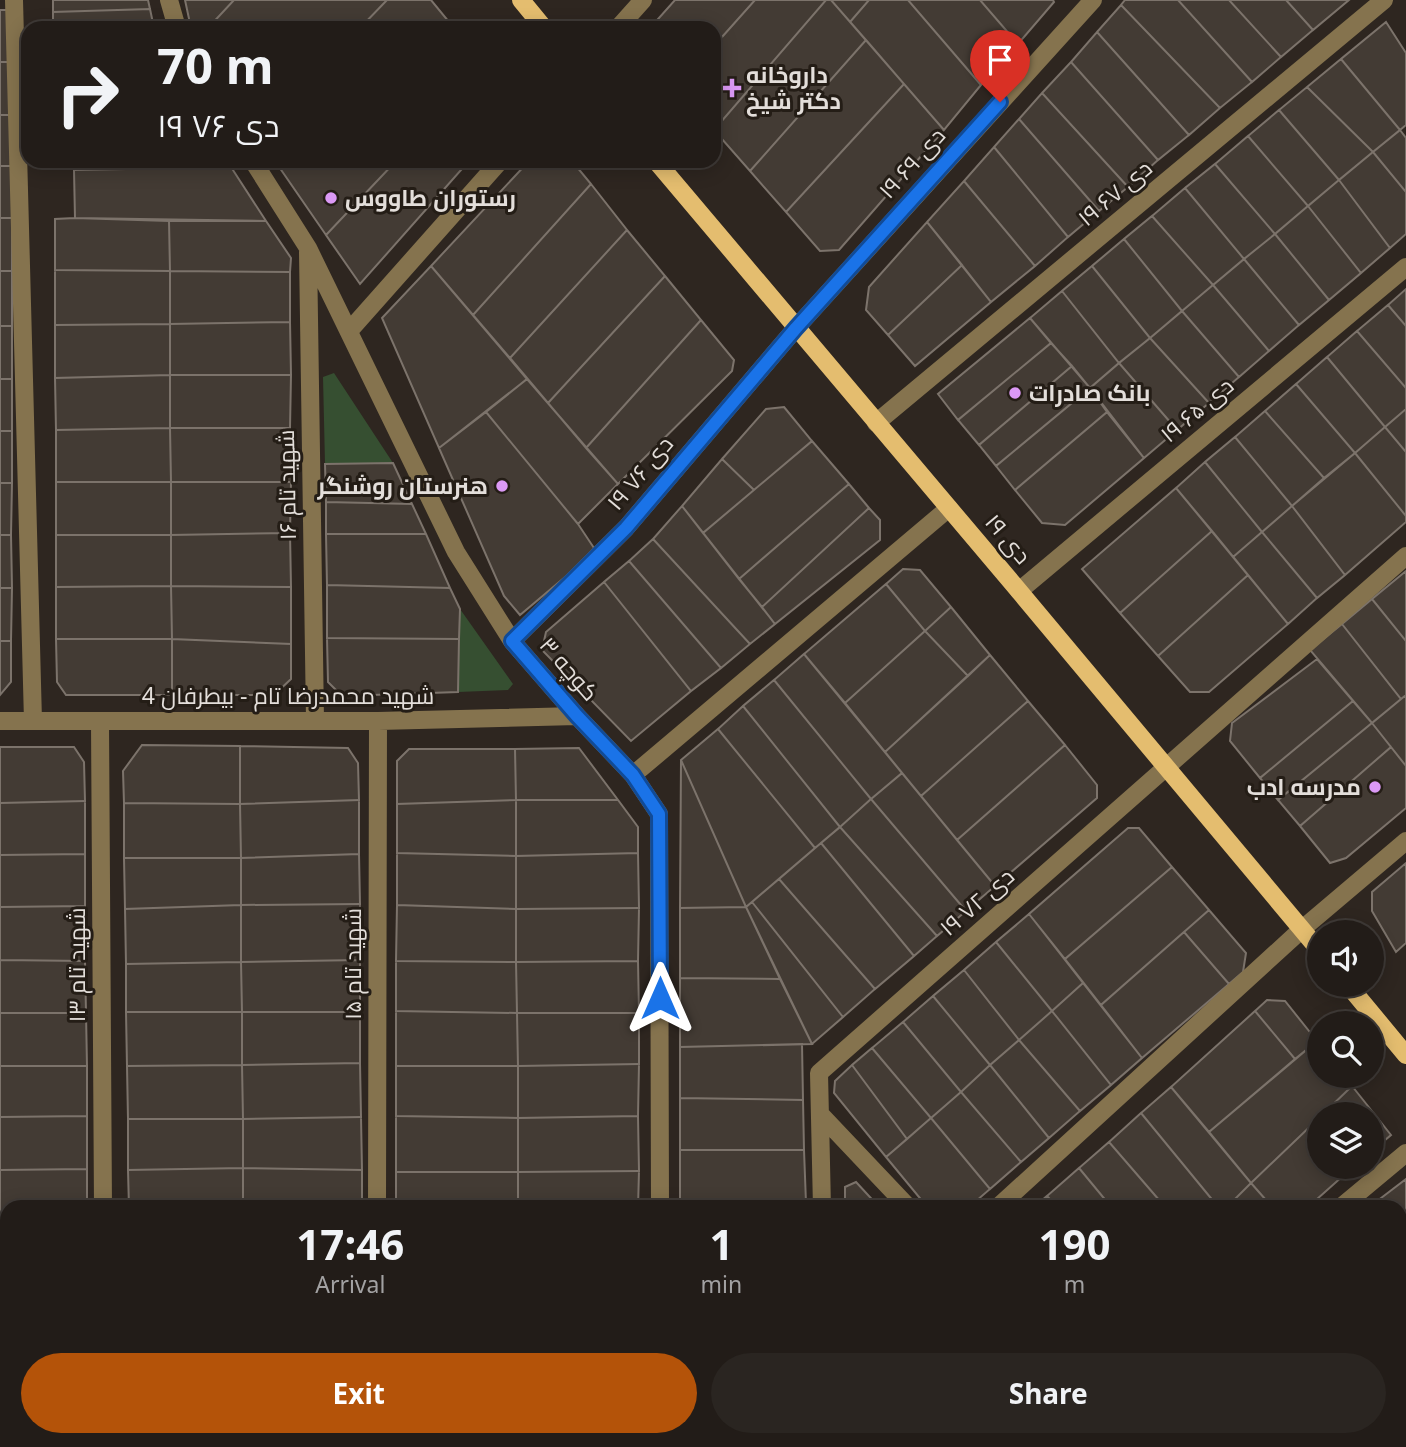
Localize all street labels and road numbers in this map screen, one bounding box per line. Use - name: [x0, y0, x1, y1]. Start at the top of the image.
- street label: ۱۹ دی ۶۹: [871, 120, 952, 205]
- street label: ۱۹ دی ۶۷: [1070, 152, 1158, 233]
- street label: ۱۹ دی ۶۵: [1153, 369, 1240, 449]
- street label: ۱۹ دی ۷۶: [599, 428, 680, 516]
- street label: شهید تام ۱۶: [269, 429, 304, 541]
- street label: ۱۹ دی: [978, 506, 1039, 570]
- street label: کوچه ۳: [533, 629, 607, 707]
- street label: شهید محمدرضا تام - بیطرفان 4: [142, 679, 434, 712]
- street label: ۱۹ دی ۷۲: [932, 860, 1021, 943]
- street label: شهید تام ۱۳: [60, 907, 93, 1023]
- street label: شهید تام ۱۵: [336, 908, 369, 1020]

